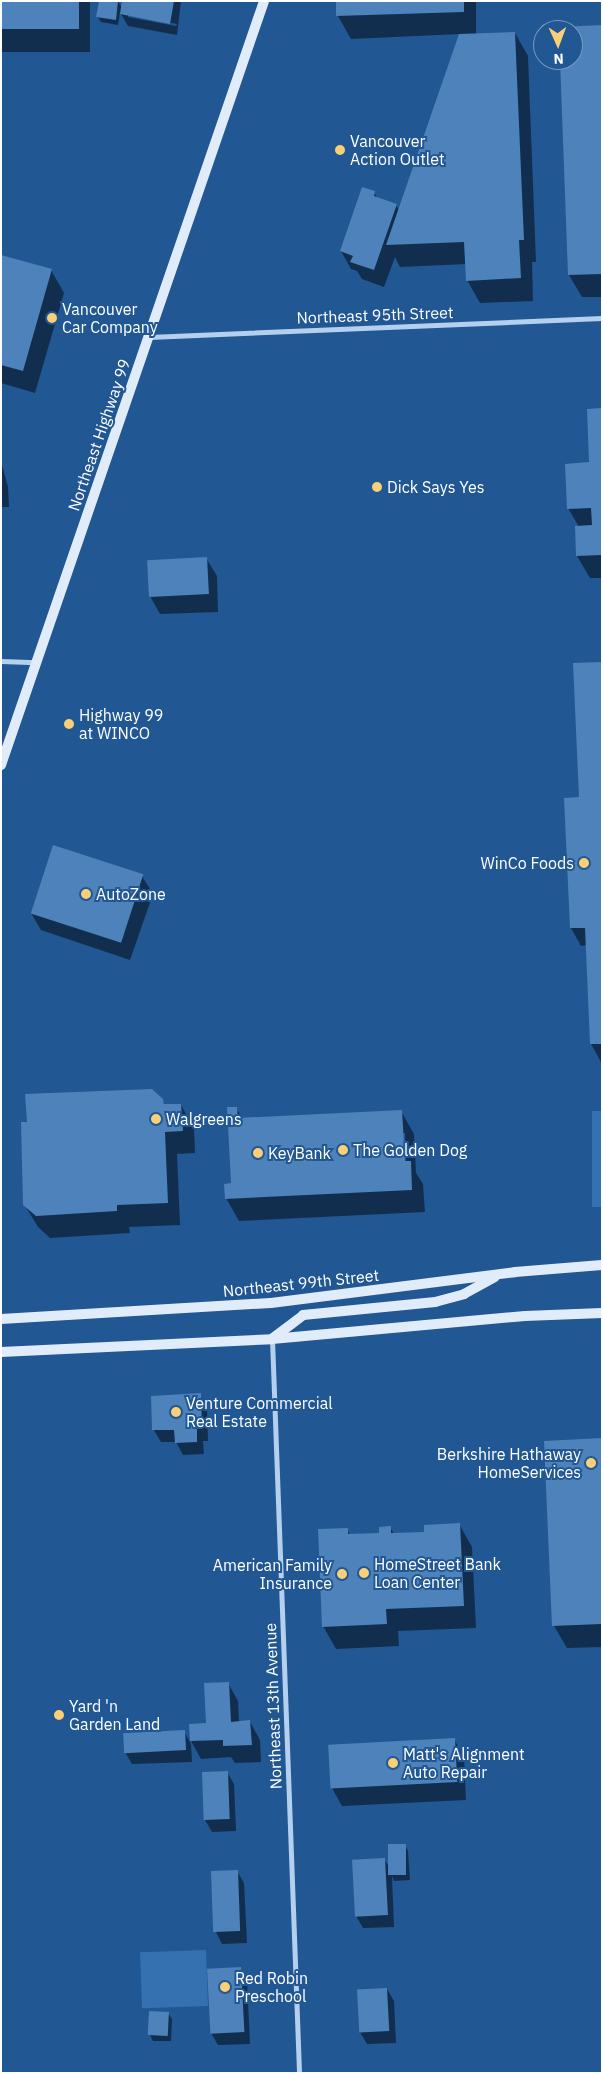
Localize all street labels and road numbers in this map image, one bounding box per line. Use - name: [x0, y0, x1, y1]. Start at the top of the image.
- street label: Northeast 95th Street: [296, 303, 454, 327]
- street label: Northeast Highway 99: [64, 356, 134, 514]
- street label: Northeast 99th Street: [222, 1265, 380, 1301]
- street label: Northeast 13th Avenue: [261, 1623, 285, 1789]

